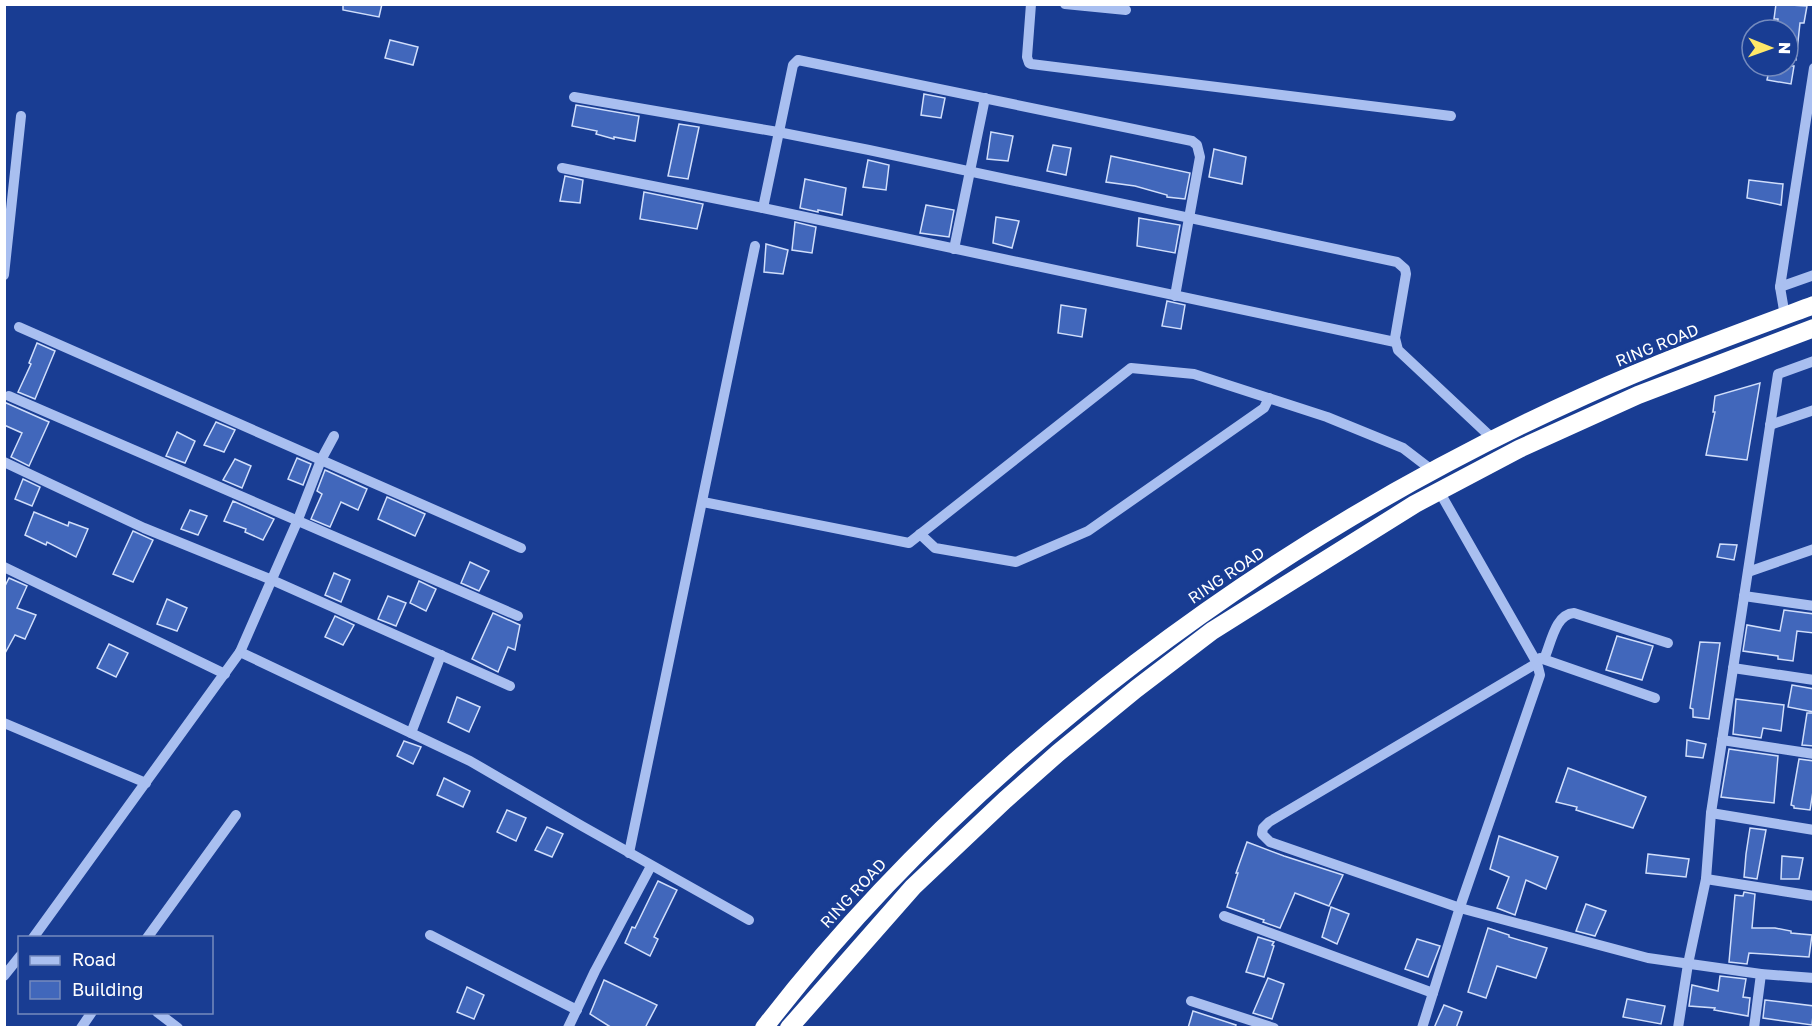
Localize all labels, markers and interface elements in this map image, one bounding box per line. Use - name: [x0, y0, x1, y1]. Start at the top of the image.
- north arrow: [1740, 18, 1800, 78]
- text: N: [1775, 42, 1795, 55]
- street label: RING ROAD: [1613, 319, 1701, 371]
- street label: RING ROAD: [1184, 542, 1268, 608]
- street label: RING ROAD: [816, 854, 890, 932]
- legend: [18, 936, 213, 1014]
- text: Road: [72, 948, 116, 970]
- text: Building: [72, 978, 143, 1000]

